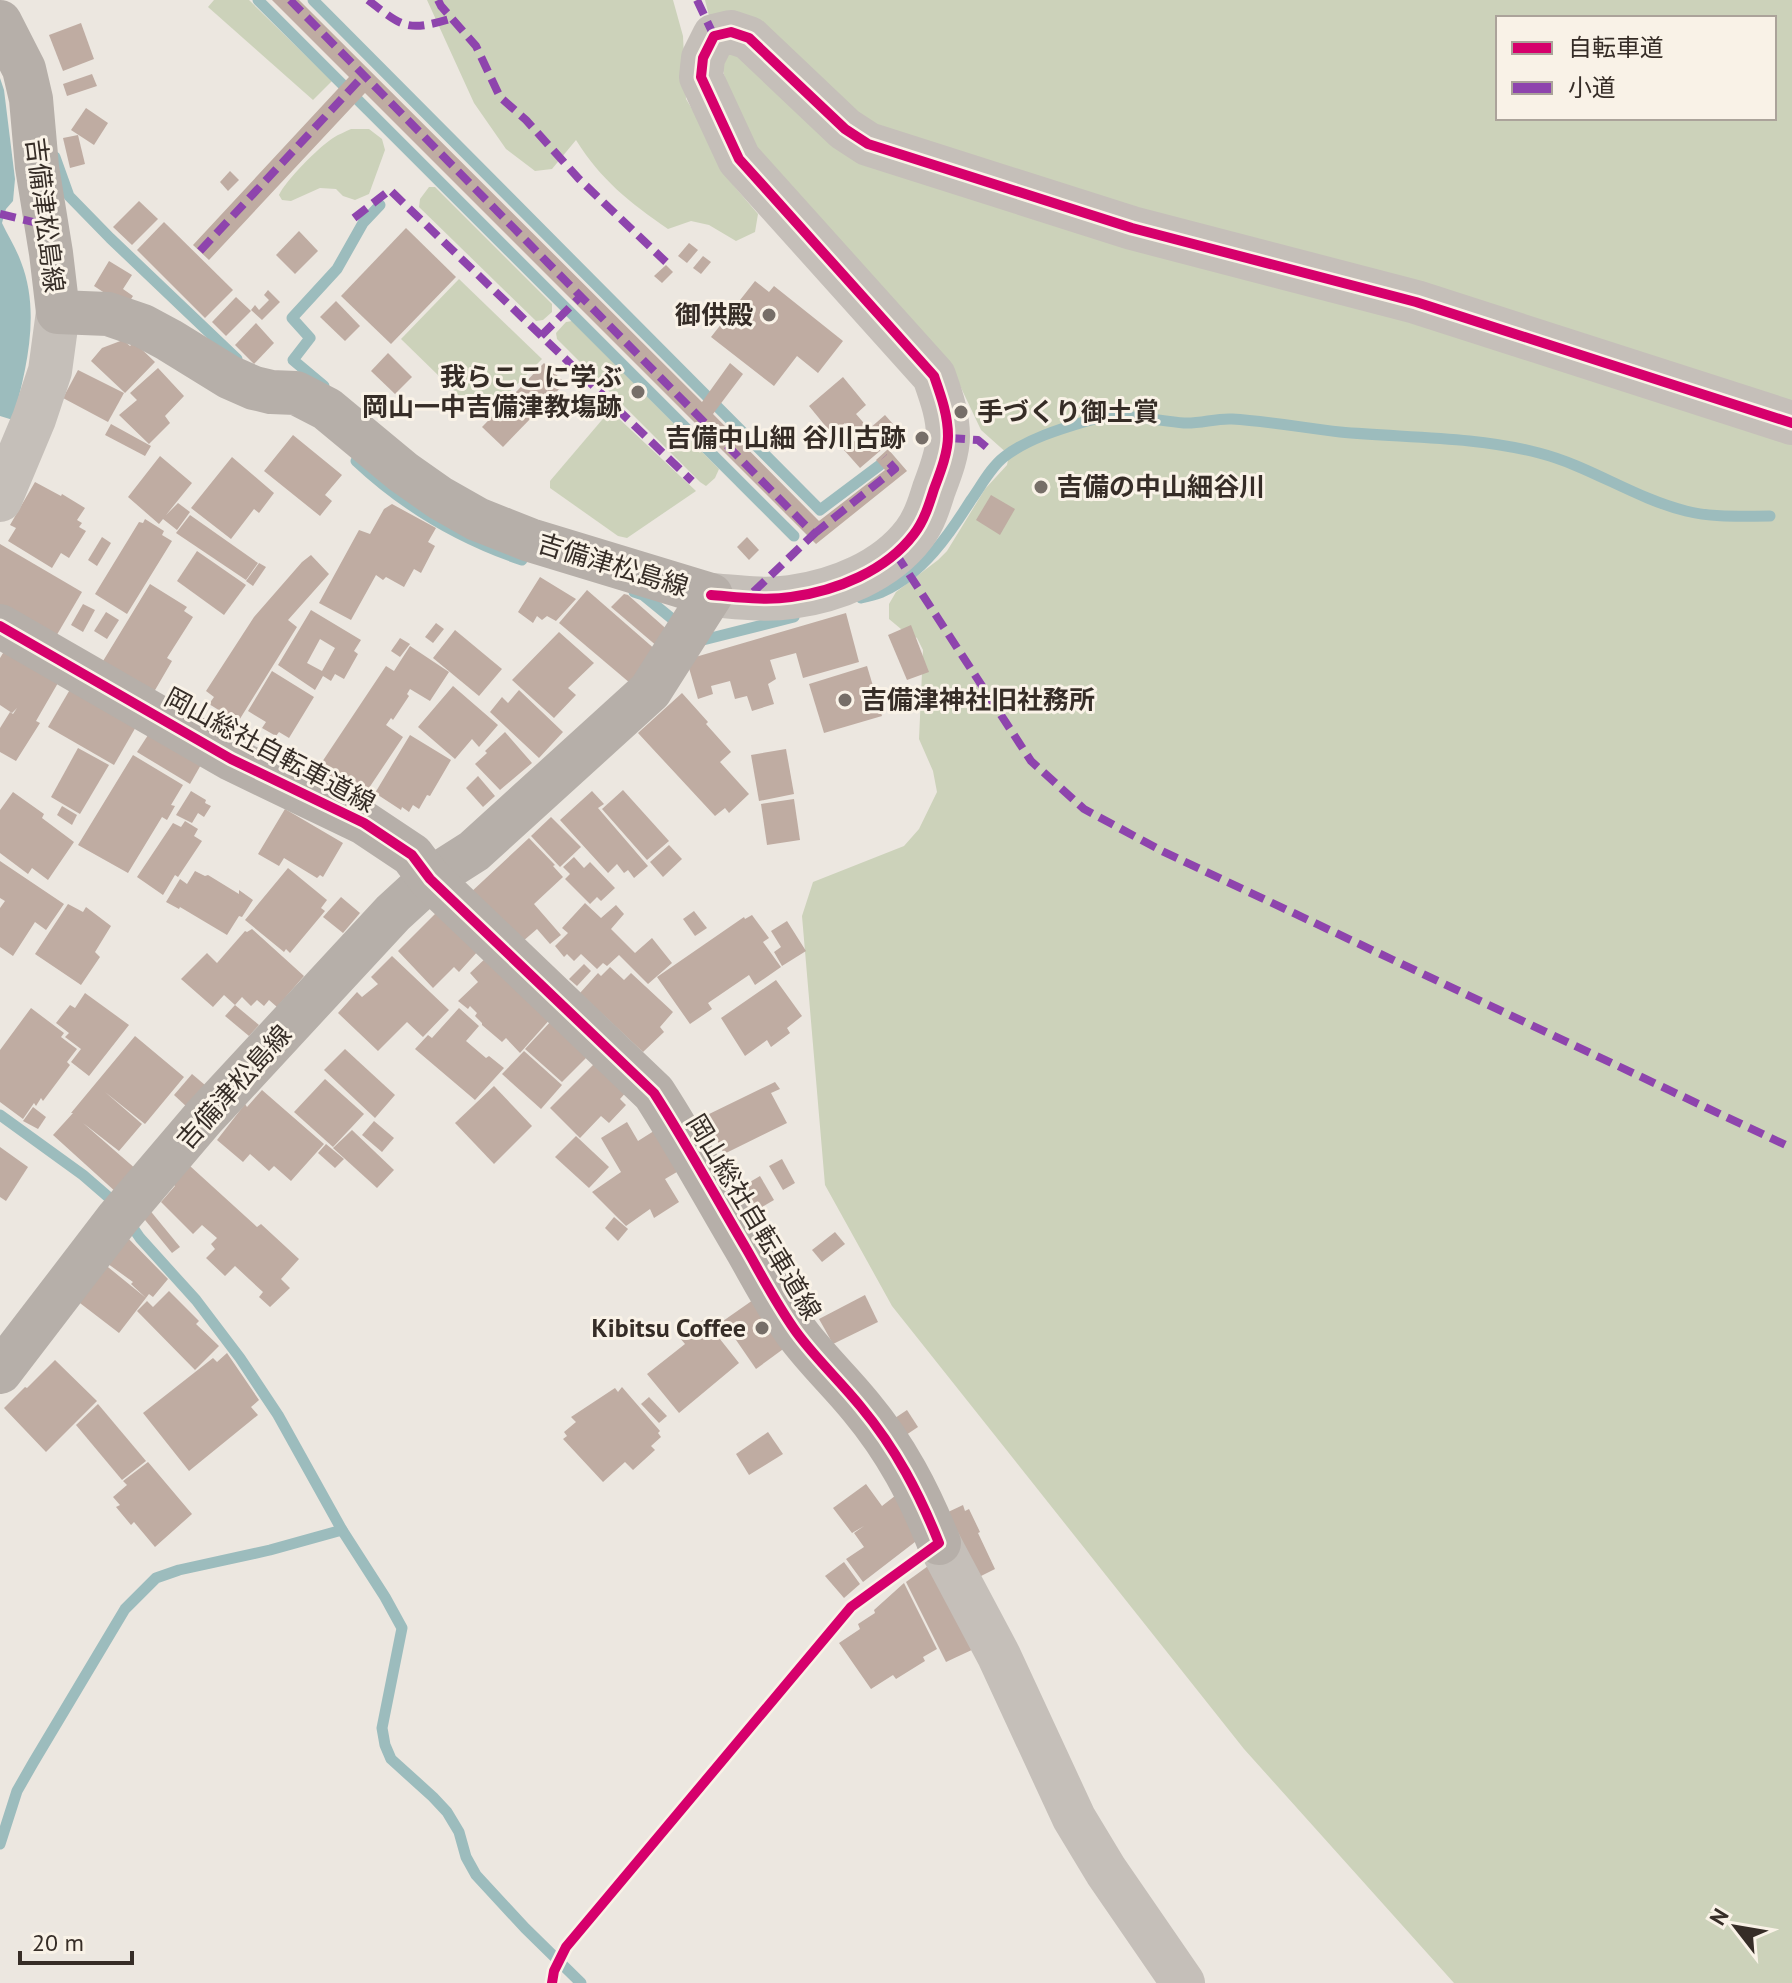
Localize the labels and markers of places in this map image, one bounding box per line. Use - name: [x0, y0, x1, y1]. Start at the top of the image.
- place label: 御供殿: [675, 298, 753, 331]
- marker: 御供殿: [760, 306, 778, 324]
- place label: 我らここに学ぶ 岡山一中吉備津教塲跡: [362, 360, 622, 423]
- marker: 我らここに学ぶ 岡山一中吉備津教塲跡: [629, 383, 647, 401]
- place label: 手づくり御土賞: [977, 395, 1159, 428]
- marker: 手づくり御土賞: [952, 403, 970, 421]
- place label: 吉備中山細 谷川古跡: [665, 421, 906, 454]
- marker: 吉備中山細 谷川古跡: [913, 429, 931, 447]
- place label: 吉備の中山細谷川: [1057, 470, 1265, 503]
- marker: 吉備の中山細谷川: [1032, 478, 1050, 496]
- place label: 吉備津神社旧社務所: [861, 683, 1095, 716]
- marker: 吉備津神社旧社務所: [836, 691, 854, 709]
- place label: Kibitsu Coffee: [592, 1311, 746, 1344]
- marker: Kibitsu Coffee: [753, 1319, 771, 1337]

